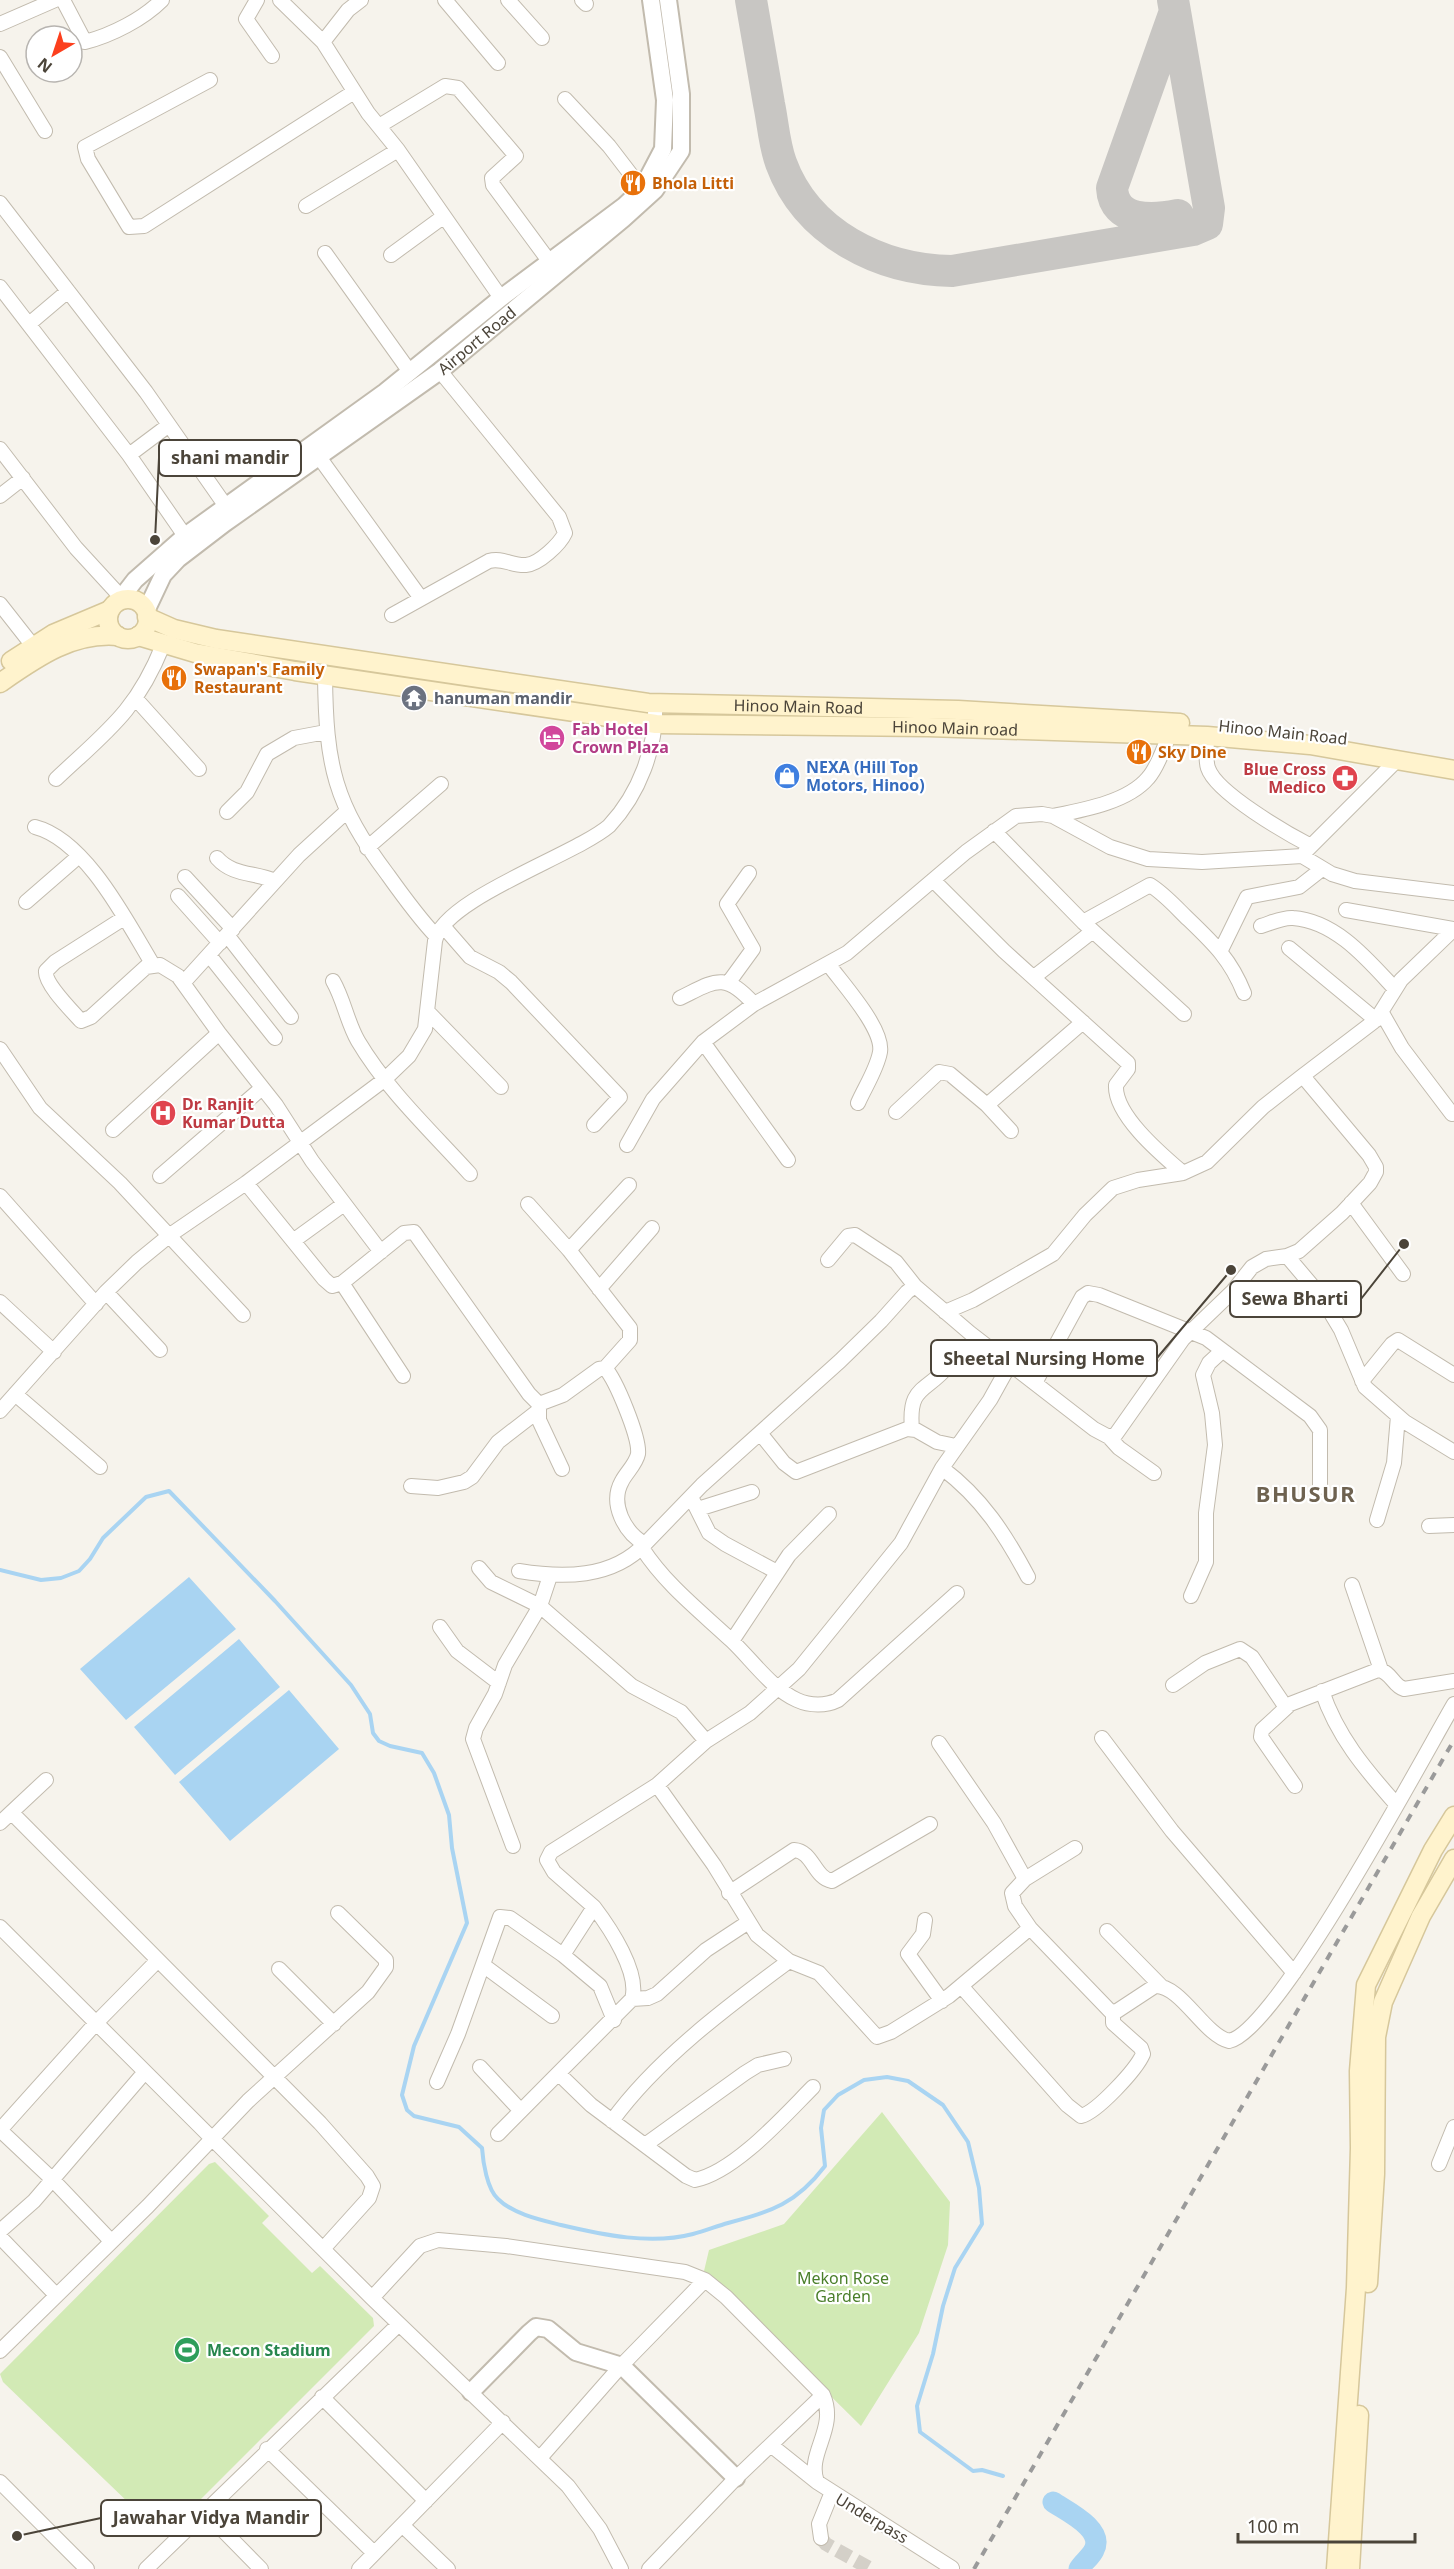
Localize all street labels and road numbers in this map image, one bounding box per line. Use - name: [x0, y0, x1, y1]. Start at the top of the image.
- street label: Airport Road: [433, 302, 521, 379]
- street label: Hinoo Main Road: [733, 694, 864, 719]
- street label: Hinoo Main Road: [1217, 714, 1349, 750]
- street label: Hinoo Main road: [892, 716, 1018, 741]
- street label: Underpass: [832, 2488, 912, 2548]

